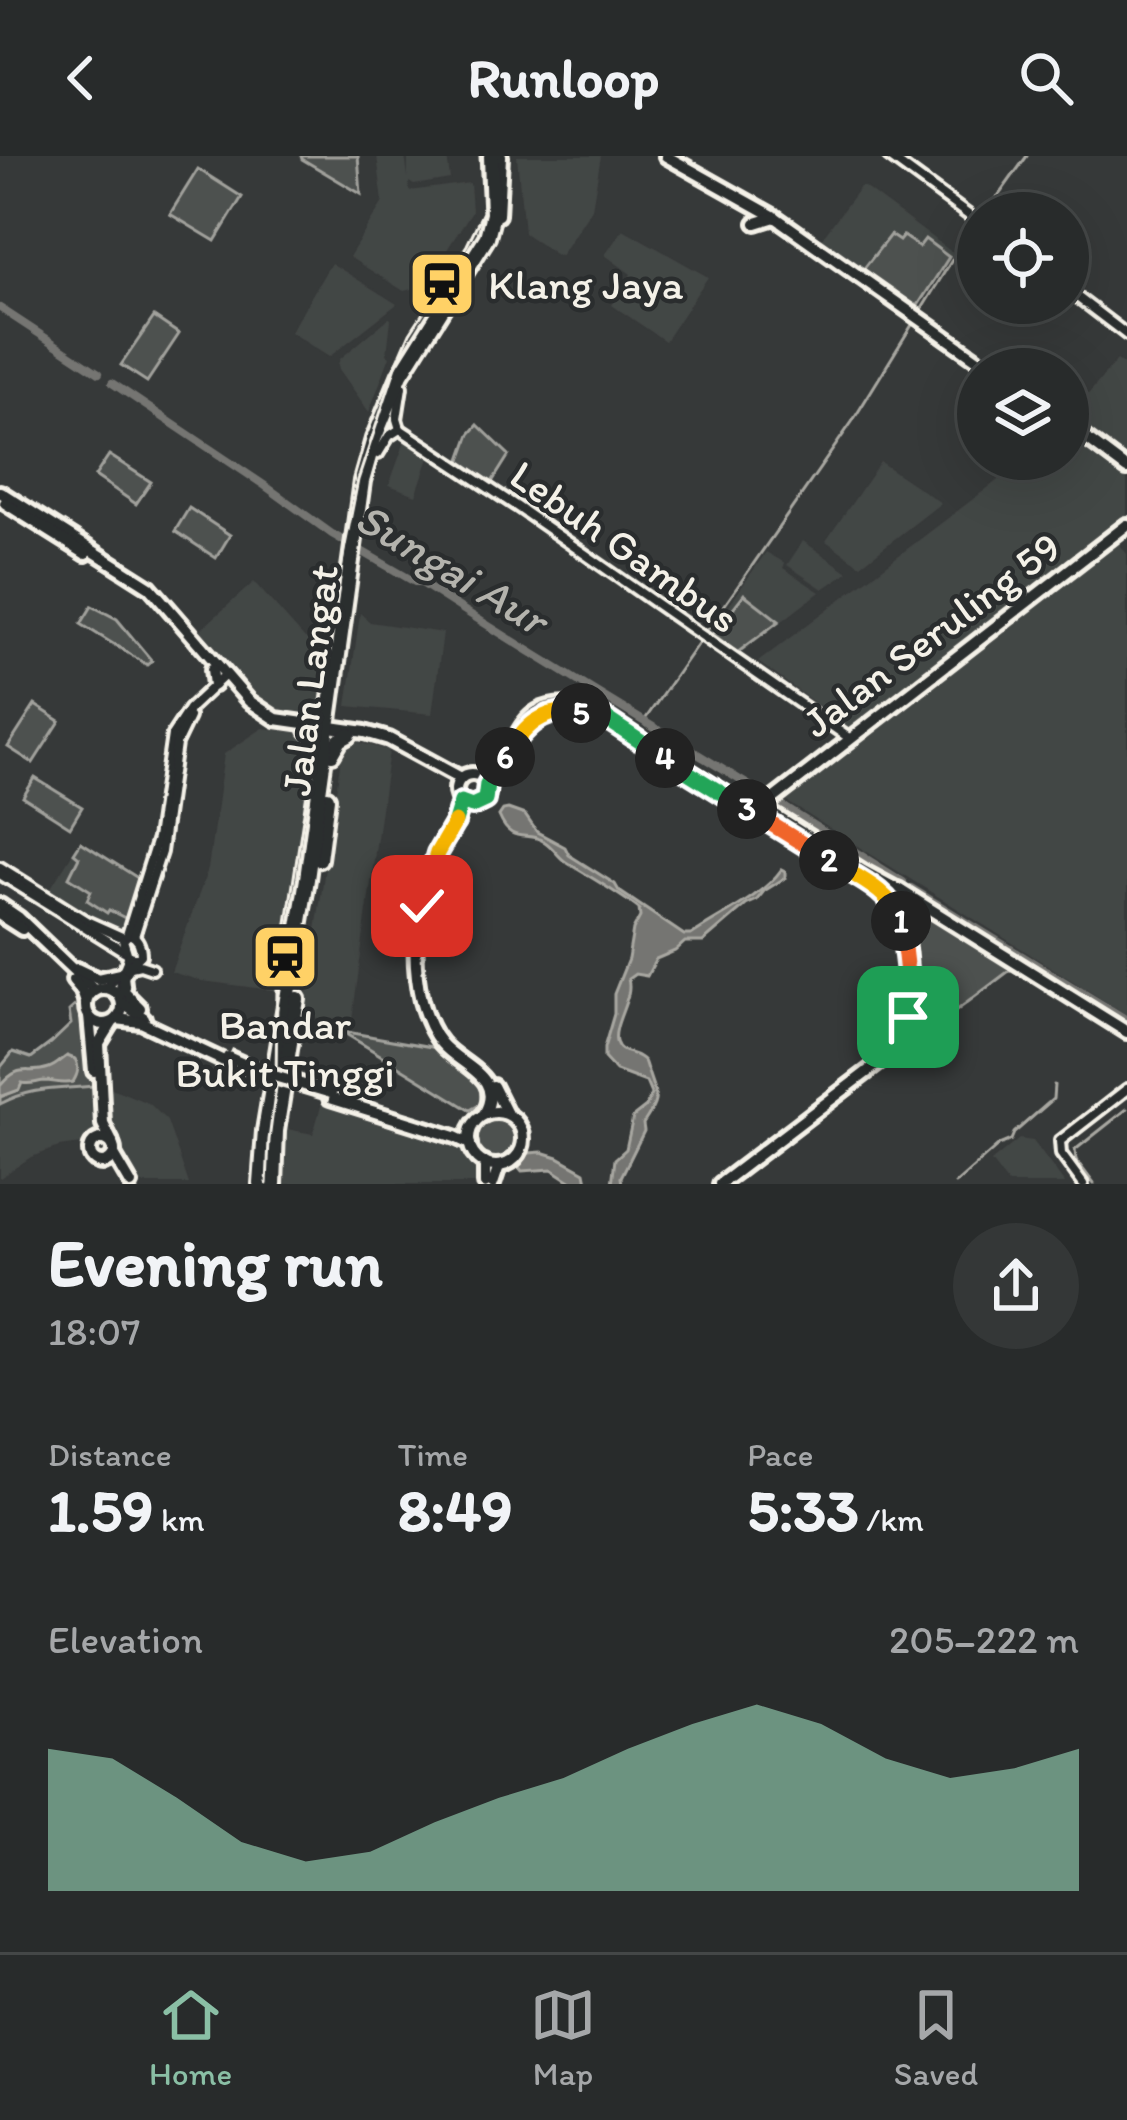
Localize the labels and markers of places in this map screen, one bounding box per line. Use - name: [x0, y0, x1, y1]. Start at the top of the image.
- station icon: Klang Jaya: [407, 249, 477, 319]
- place label: Klang Jaya: [488, 259, 684, 310]
- pin: 5: [551, 683, 611, 743]
- pin: 6: [475, 727, 535, 787]
- pin: 4: [635, 728, 695, 788]
- pin: 3: [717, 779, 777, 839]
- pin: 2: [799, 830, 859, 890]
- pin: [371, 855, 473, 957]
- pin: 1: [871, 891, 931, 951]
- station icon: Bandar Bukit Tinggi: [250, 922, 320, 992]
- pin: [857, 966, 959, 1068]
- place label: Bandar Bukit Tinggi: [175, 999, 395, 1098]

